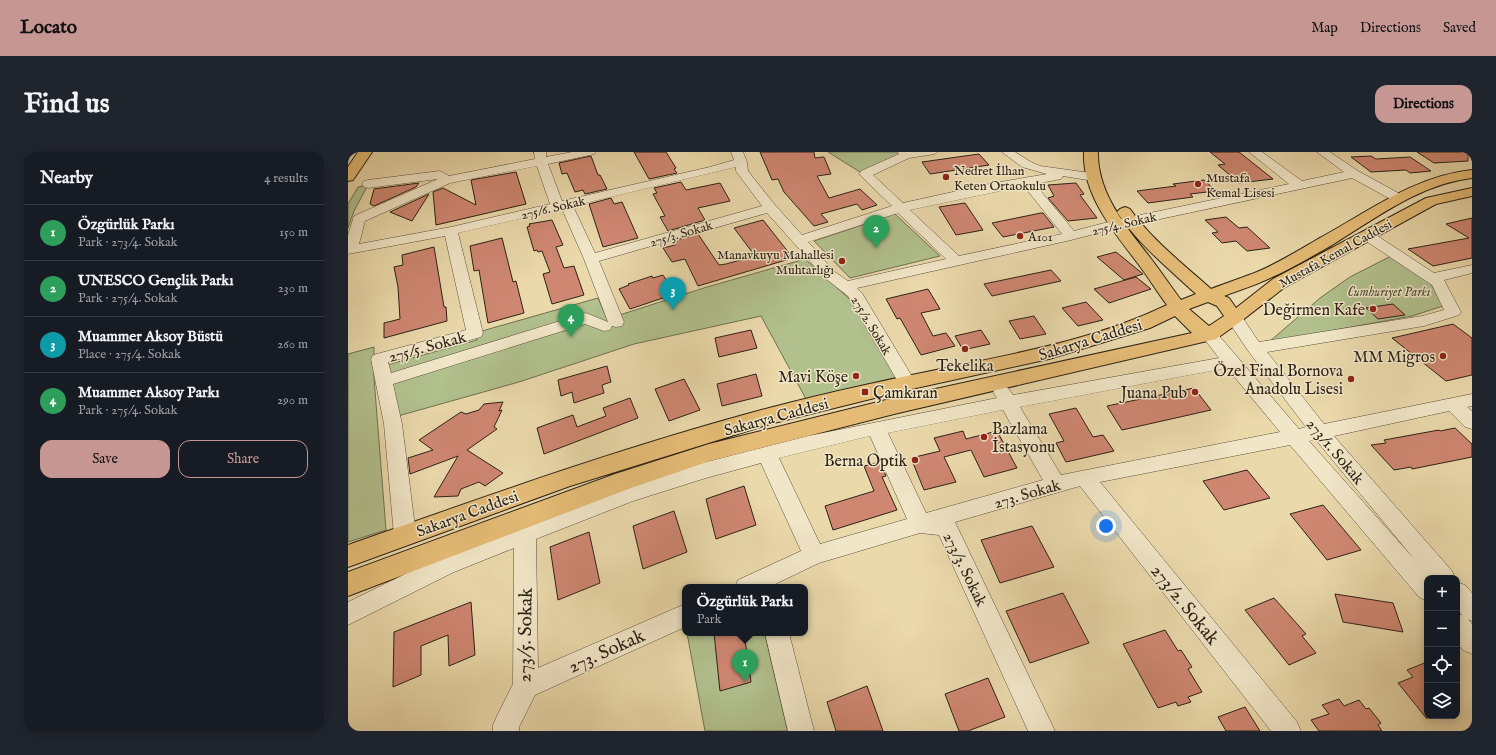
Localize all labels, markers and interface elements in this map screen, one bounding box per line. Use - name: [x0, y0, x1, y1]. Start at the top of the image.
- text: Locato: [20, 16, 77, 40]
- text: Map: [1311, 19, 1338, 37]
- text: Directions: [1360, 19, 1421, 37]
- text: Saved: [1443, 19, 1476, 37]
- button: Directions: [1375, 85, 1472, 123]
- text: Find us: [24, 87, 110, 122]
- place label: Nedret İlhan Keten Ortaokulu: [954, 163, 1046, 195]
- text: Nearby: [40, 168, 93, 189]
- text: 4 results: [264, 170, 308, 187]
- place label: Mustafa Kemal Lisesi: [1206, 170, 1275, 202]
- marker: Nedret İlhan Keten Ortaokulu: [941, 172, 951, 182]
- marker: Mustafa Kemal Lisesi: [1193, 179, 1203, 189]
- street label: 275/6. Sokak: [520, 193, 588, 224]
- street label: 275/4. Sokak: [1090, 209, 1159, 240]
- text: Özgürlük Parkı: [78, 215, 174, 234]
- pin: 2: [863, 215, 889, 248]
- street label: Mustafa Kemal Caddesi: [1276, 216, 1396, 292]
- street label: 275/3. Sokak: [648, 217, 716, 252]
- text: 1: [51, 224, 55, 241]
- text: 150 m: [279, 224, 308, 241]
- place label: A101: [1027, 229, 1053, 246]
- marker: A101: [1015, 231, 1025, 241]
- text: Park · 273/4. Sokak: [78, 234, 178, 251]
- place label: Manavkuyu Mahallesi Muhtarlığı: [717, 247, 835, 279]
- marker: Manavkuyu Mahallesi Muhtarlığı: [837, 256, 847, 266]
- text: UNESCO Gençlik Parkı: [78, 271, 233, 290]
- pin: 3: [660, 277, 686, 310]
- text: 2: [50, 280, 56, 297]
- text: 230 m: [278, 280, 308, 297]
- park label: Cumhuriyet Parkı: [1347, 284, 1431, 301]
- text: Park · 275/4. Sokak: [78, 290, 177, 307]
- street label: 275/2. Sokak: [846, 293, 896, 359]
- place label: Değirmen Kafe: [1263, 301, 1365, 321]
- pin: 4: [558, 304, 584, 337]
- marker: Değirmen Kafe: [1368, 304, 1378, 314]
- street label: Sakarya Caddesi: [1036, 316, 1145, 366]
- text: Muammer Aksoy Büstü: [78, 327, 223, 346]
- street label: 275/5. Sokak: [386, 328, 469, 368]
- text: 3: [51, 336, 55, 353]
- text: 260 m: [277, 336, 308, 353]
- marker: Tekelika: [960, 344, 970, 354]
- text: Place · 275/4. Sokak: [78, 346, 181, 363]
- place label: MM Migros: [1353, 348, 1435, 368]
- marker: MM Migros: [1438, 351, 1448, 361]
- place label: Tekelika: [936, 357, 994, 377]
- place label: Özel Final Bornova Anadolu Lisesi: [1213, 361, 1343, 400]
- place label: Mavi Köşe: [778, 368, 848, 388]
- marker: Mavi Köşe: [851, 371, 861, 381]
- marker: Özel Final Bornova Anadolu Lisesi: [1346, 374, 1356, 384]
- text: Muammer Aksoy Parkı: [78, 383, 220, 402]
- place label: Çamkıran: [873, 384, 938, 404]
- place label: Juana Pub: [1119, 384, 1187, 404]
- marker: Çamkıran: [860, 387, 870, 397]
- marker: Juana Pub: [1190, 387, 1200, 397]
- text: 4: [50, 392, 56, 409]
- text: 290 m: [277, 392, 308, 409]
- street label: Sakarya Caddesi: [722, 394, 831, 441]
- text: Park · 275/4. Sokak: [78, 402, 177, 419]
- street label: 273/1. Sokak: [1301, 415, 1368, 490]
- place label: Bazlama İstasyonu: [992, 420, 1055, 458]
- marker: Bazlama İstasyonu: [979, 432, 989, 442]
- button: Save: [40, 440, 170, 478]
- button: Share: [178, 440, 308, 478]
- place label: Berna Optik: [824, 452, 907, 472]
- marker: Berna Optik: [910, 455, 920, 465]
- street label: 273. Sokak: [992, 476, 1064, 514]
- street label: Sakarya Caddesi: [414, 487, 522, 543]
- your location: [1096, 516, 1116, 536]
- street label: 273/3. Sokak: [938, 530, 991, 611]
- street label: 273/2. Sokak: [1145, 560, 1225, 651]
- map controls: [1424, 575, 1460, 719]
- button: +: [1424, 575, 1460, 611]
- popup: [682, 584, 808, 636]
- street label: 273/5. Sokak: [513, 587, 539, 683]
- text: Özgürlük Parkı: [697, 592, 793, 611]
- text: Park: [697, 611, 722, 628]
- button: −: [1424, 611, 1460, 647]
- street label: 273. Sokak: [565, 624, 650, 679]
- button: locate: [1424, 647, 1460, 683]
- pin: 1: [732, 649, 758, 682]
- button: layers: [1424, 683, 1460, 719]

